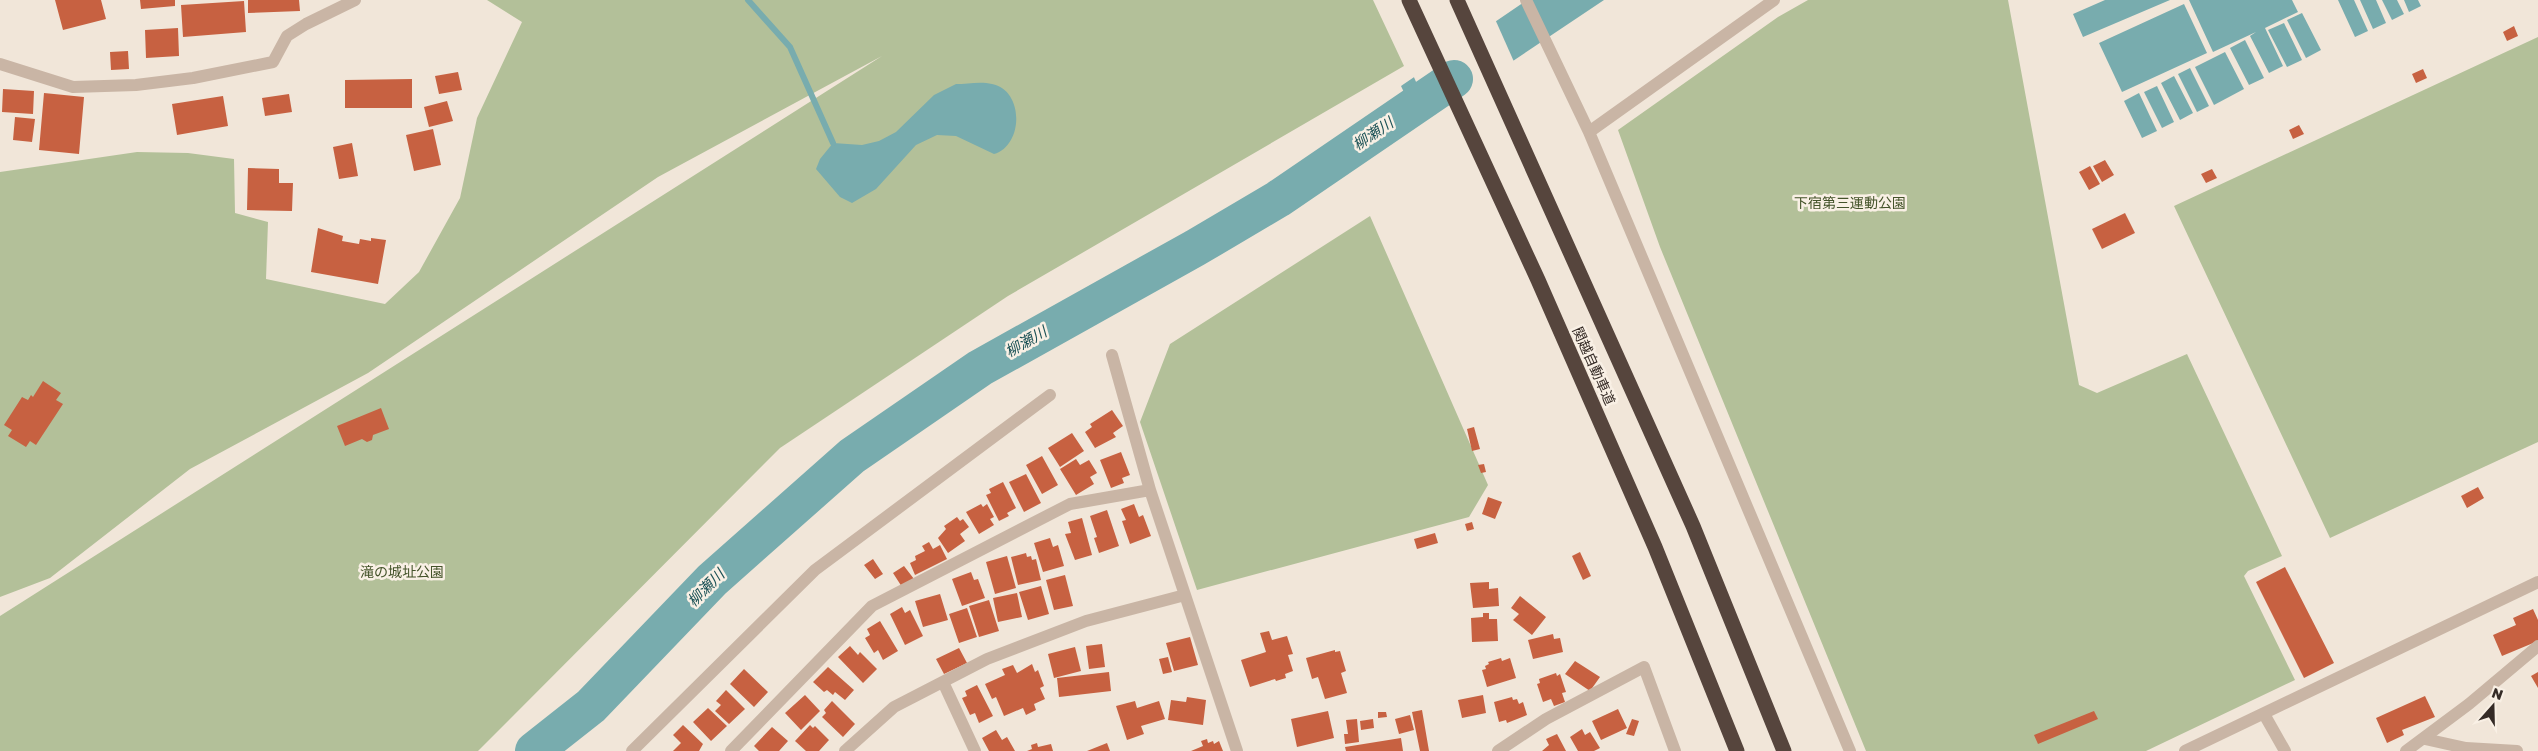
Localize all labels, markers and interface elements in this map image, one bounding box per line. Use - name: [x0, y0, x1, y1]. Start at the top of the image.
- water label: 柳瀬川: [1349, 112, 1398, 153]
- park label: 下宿第三運動公園: [1794, 194, 1906, 211]
- water label: 柳瀬川: [1002, 321, 1051, 360]
- street label: 関越自動車道: [1570, 324, 1619, 408]
- park label: 滝の城址公園: [360, 563, 444, 580]
- water label: 柳瀬川: [683, 564, 729, 610]
- north arrow: [2468, 681, 2518, 731]
- text: N: [2490, 684, 2506, 703]

